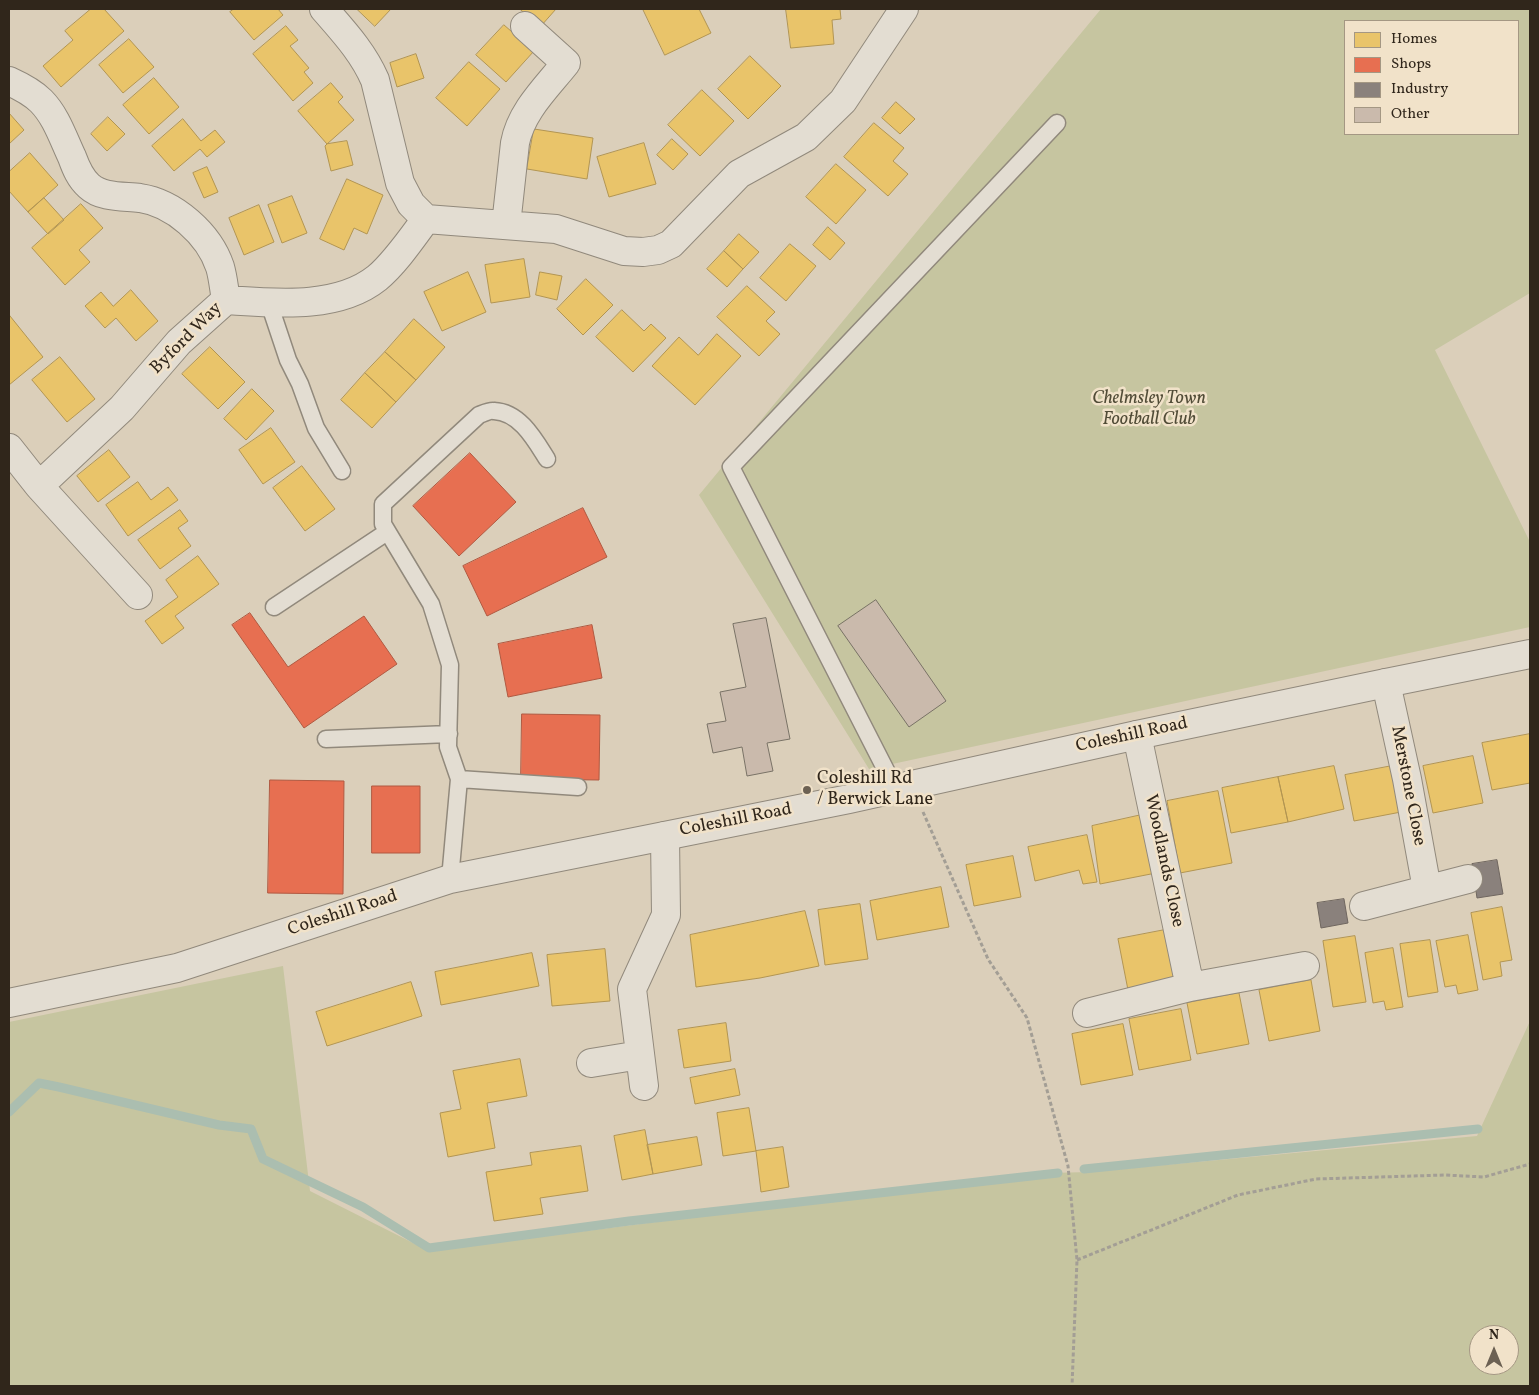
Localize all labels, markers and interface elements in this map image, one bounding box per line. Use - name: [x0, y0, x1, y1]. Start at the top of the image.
- legend: [1344, 20, 1519, 135]
- text: Homes: [1391, 29, 1437, 50]
- text: Shops: [1391, 54, 1431, 75]
- text: Industry: [1391, 79, 1448, 100]
- text: Other: [1391, 104, 1430, 125]
- street label: Byford Way: [147, 299, 227, 379]
- park label: Chelmsley Town Football Club: [1092, 389, 1206, 432]
- street label: Coleshill Road: [1074, 714, 1190, 758]
- street label: Merstone Close: [1385, 724, 1429, 848]
- place label: Coleshill Rd / Berwick Lane: [817, 769, 933, 812]
- marker: Coleshill Rd / Berwick Lane: [801, 784, 813, 796]
- street label: Woodlands Close: [1138, 793, 1188, 929]
- street label: Coleshill Road: [678, 800, 794, 842]
- street label: Coleshill Road: [285, 886, 401, 942]
- north arrow: [1469, 1325, 1519, 1375]
- text: N: [1489, 1326, 1499, 1345]

